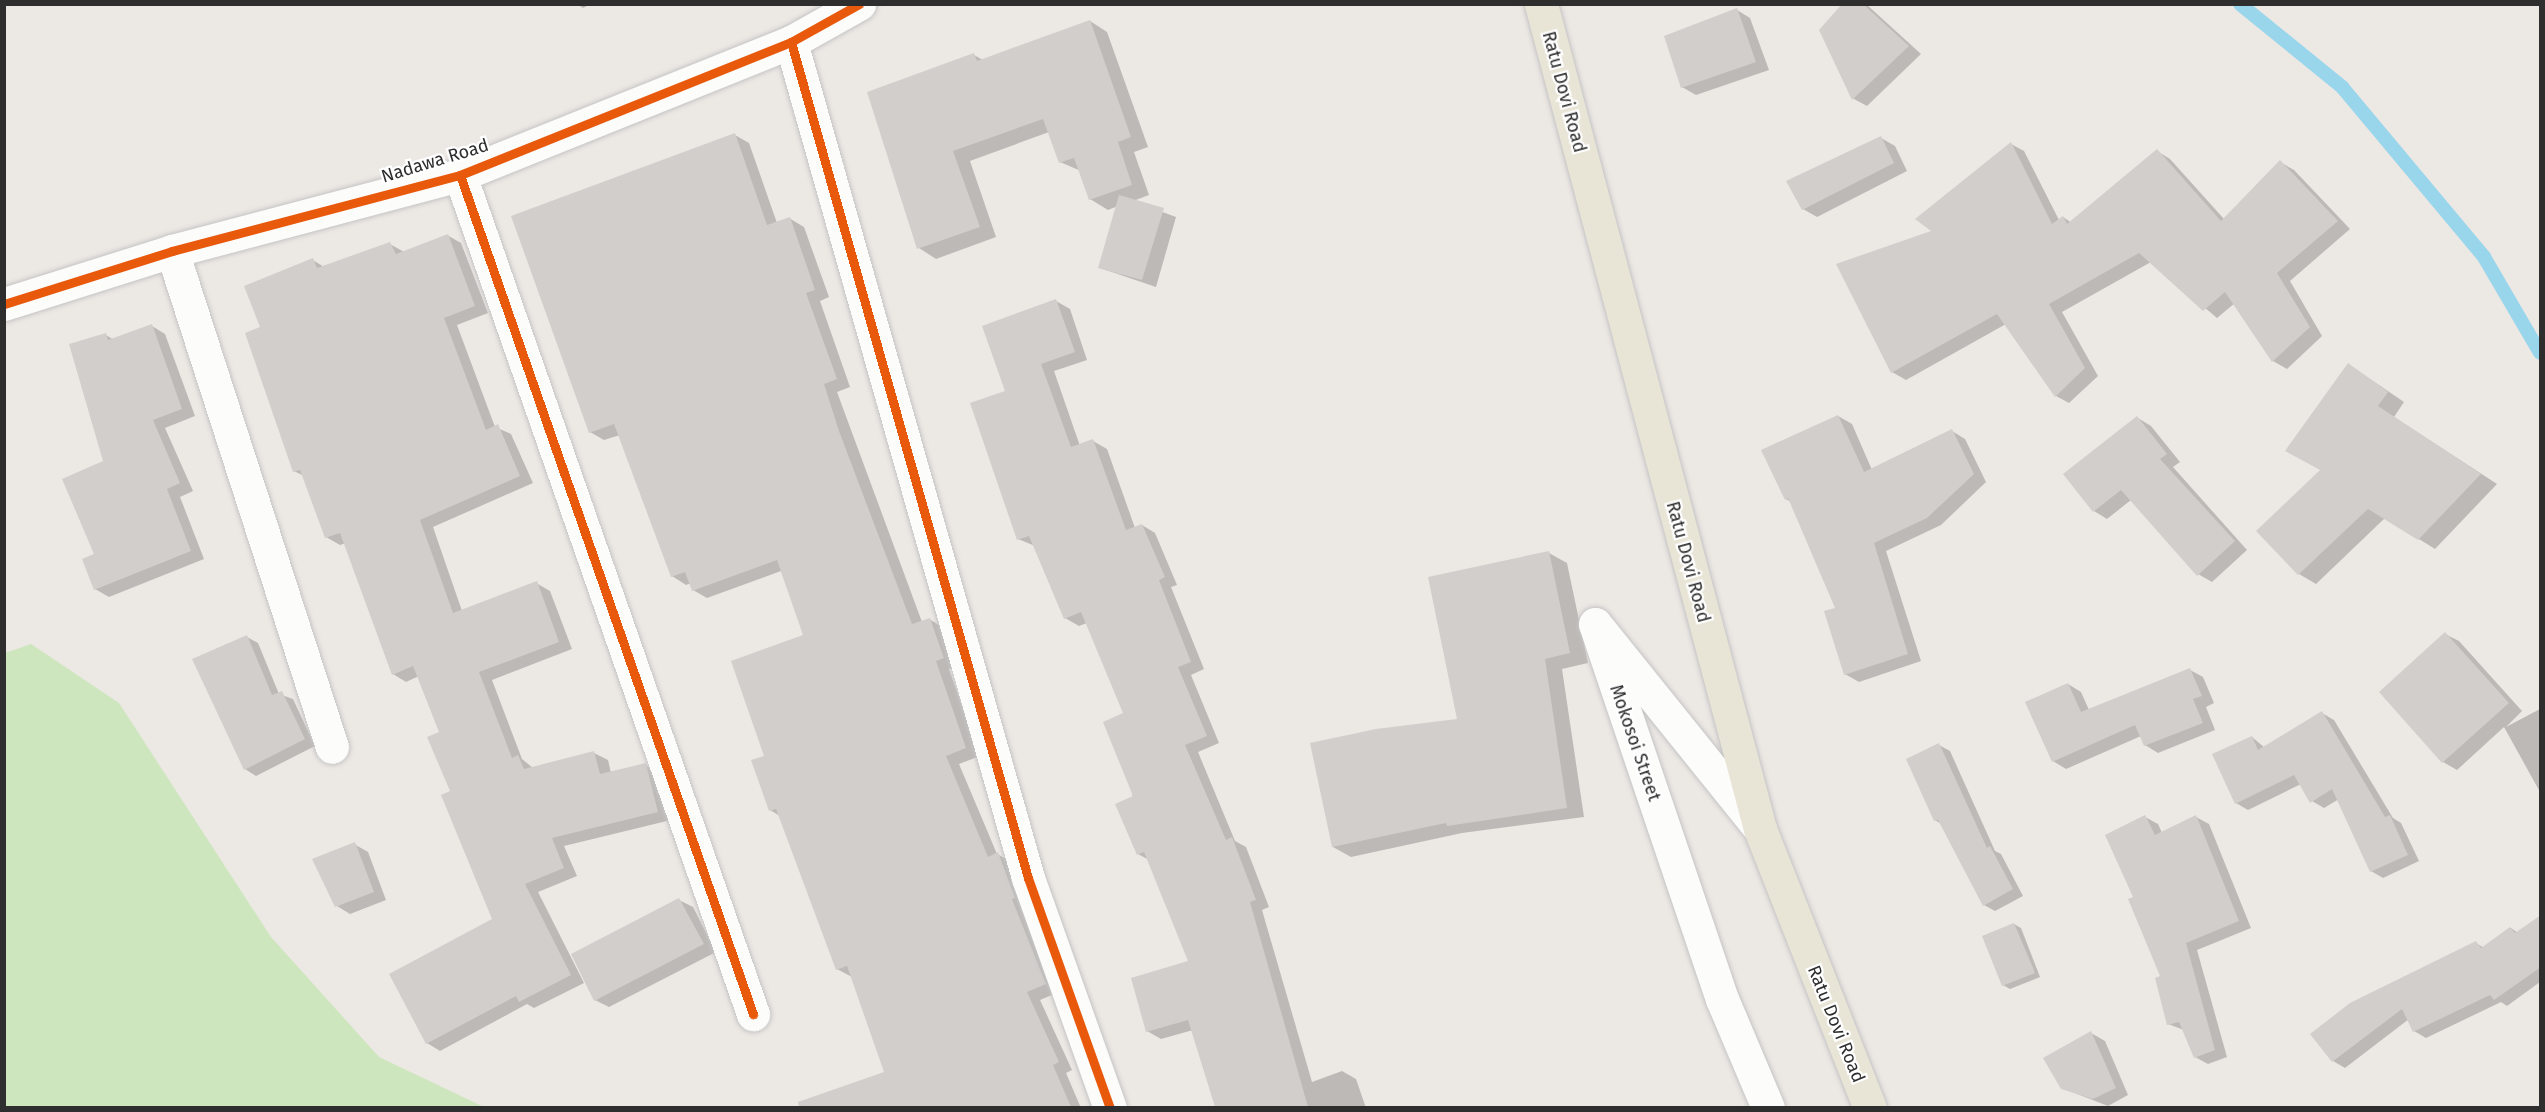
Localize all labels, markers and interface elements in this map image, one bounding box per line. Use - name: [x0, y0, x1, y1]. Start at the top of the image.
- street label: Ratu Dovi Road: [1537, 29, 1591, 155]
- street label: Nadawa Road: [379, 134, 491, 188]
- street label: Ratu Dovi Road: [1661, 499, 1715, 625]
- street label: Mokosoi Street: [1605, 682, 1665, 804]
- street label: Ratu Dovi Road: [1803, 962, 1869, 1086]

